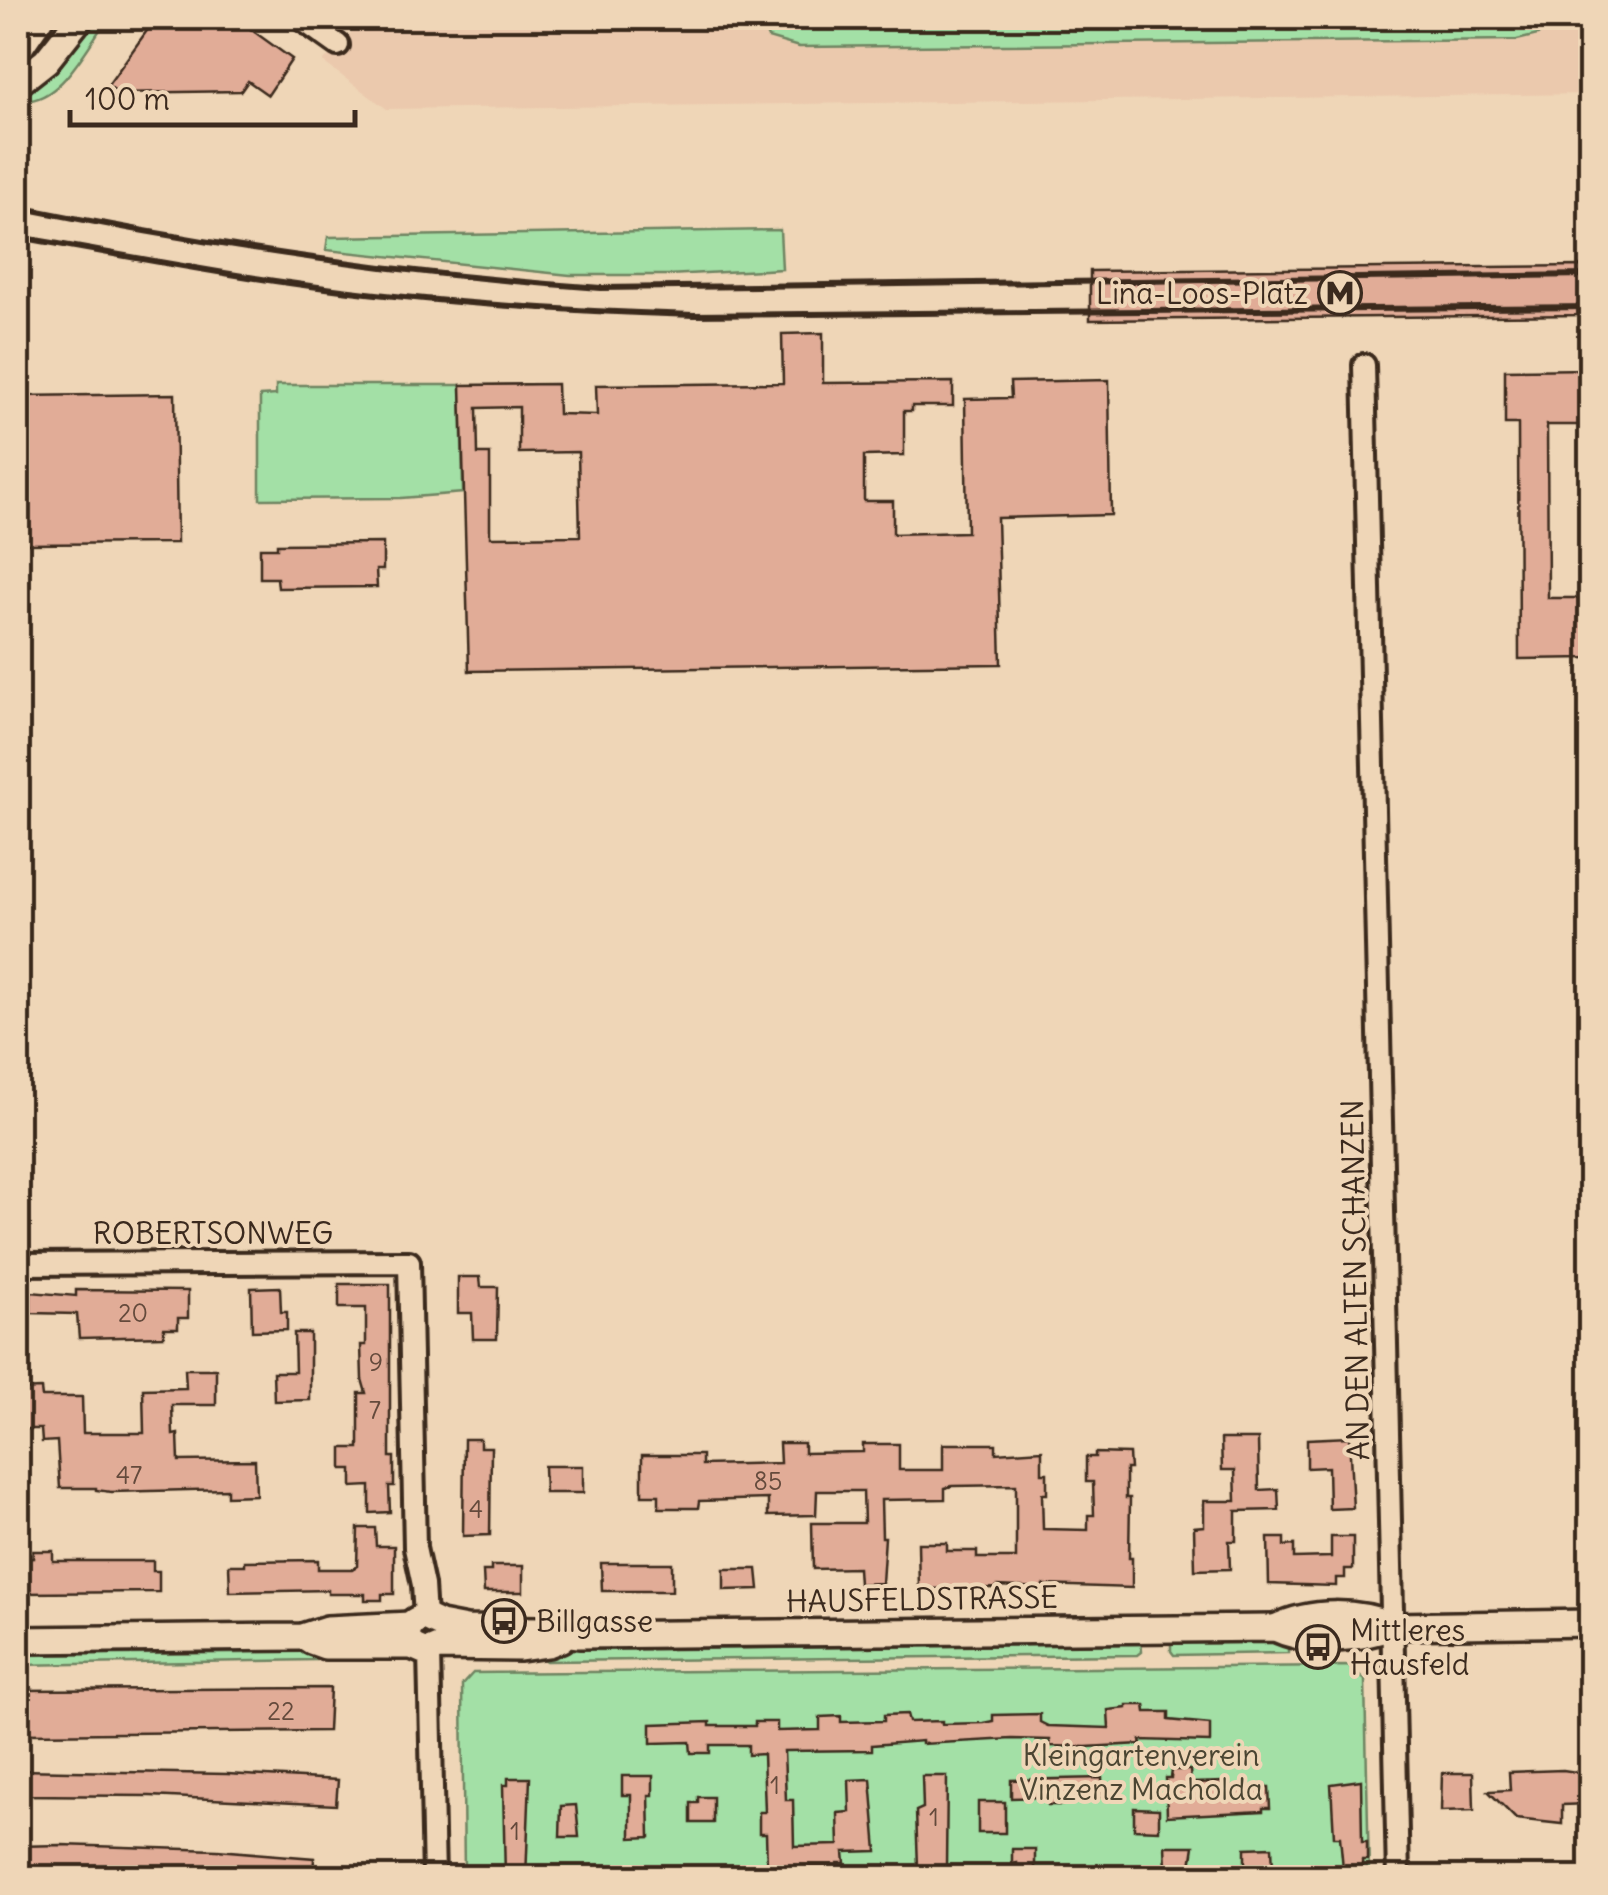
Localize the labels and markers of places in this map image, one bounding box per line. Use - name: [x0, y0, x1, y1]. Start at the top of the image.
- metro station icon: Lina-Loos-Platz: [1317, 270, 1363, 316]
- place label: Lina-Loos-Platz: [1096, 274, 1308, 312]
- bus stop icon: Billgasse: [481, 1598, 527, 1644]
- place label: Billgasse: [536, 1602, 653, 1640]
- place label: Mittleres Hausfeld: [1350, 1611, 1469, 1683]
- bus stop icon: Mittleres Hausfeld: [1295, 1624, 1341, 1670]

